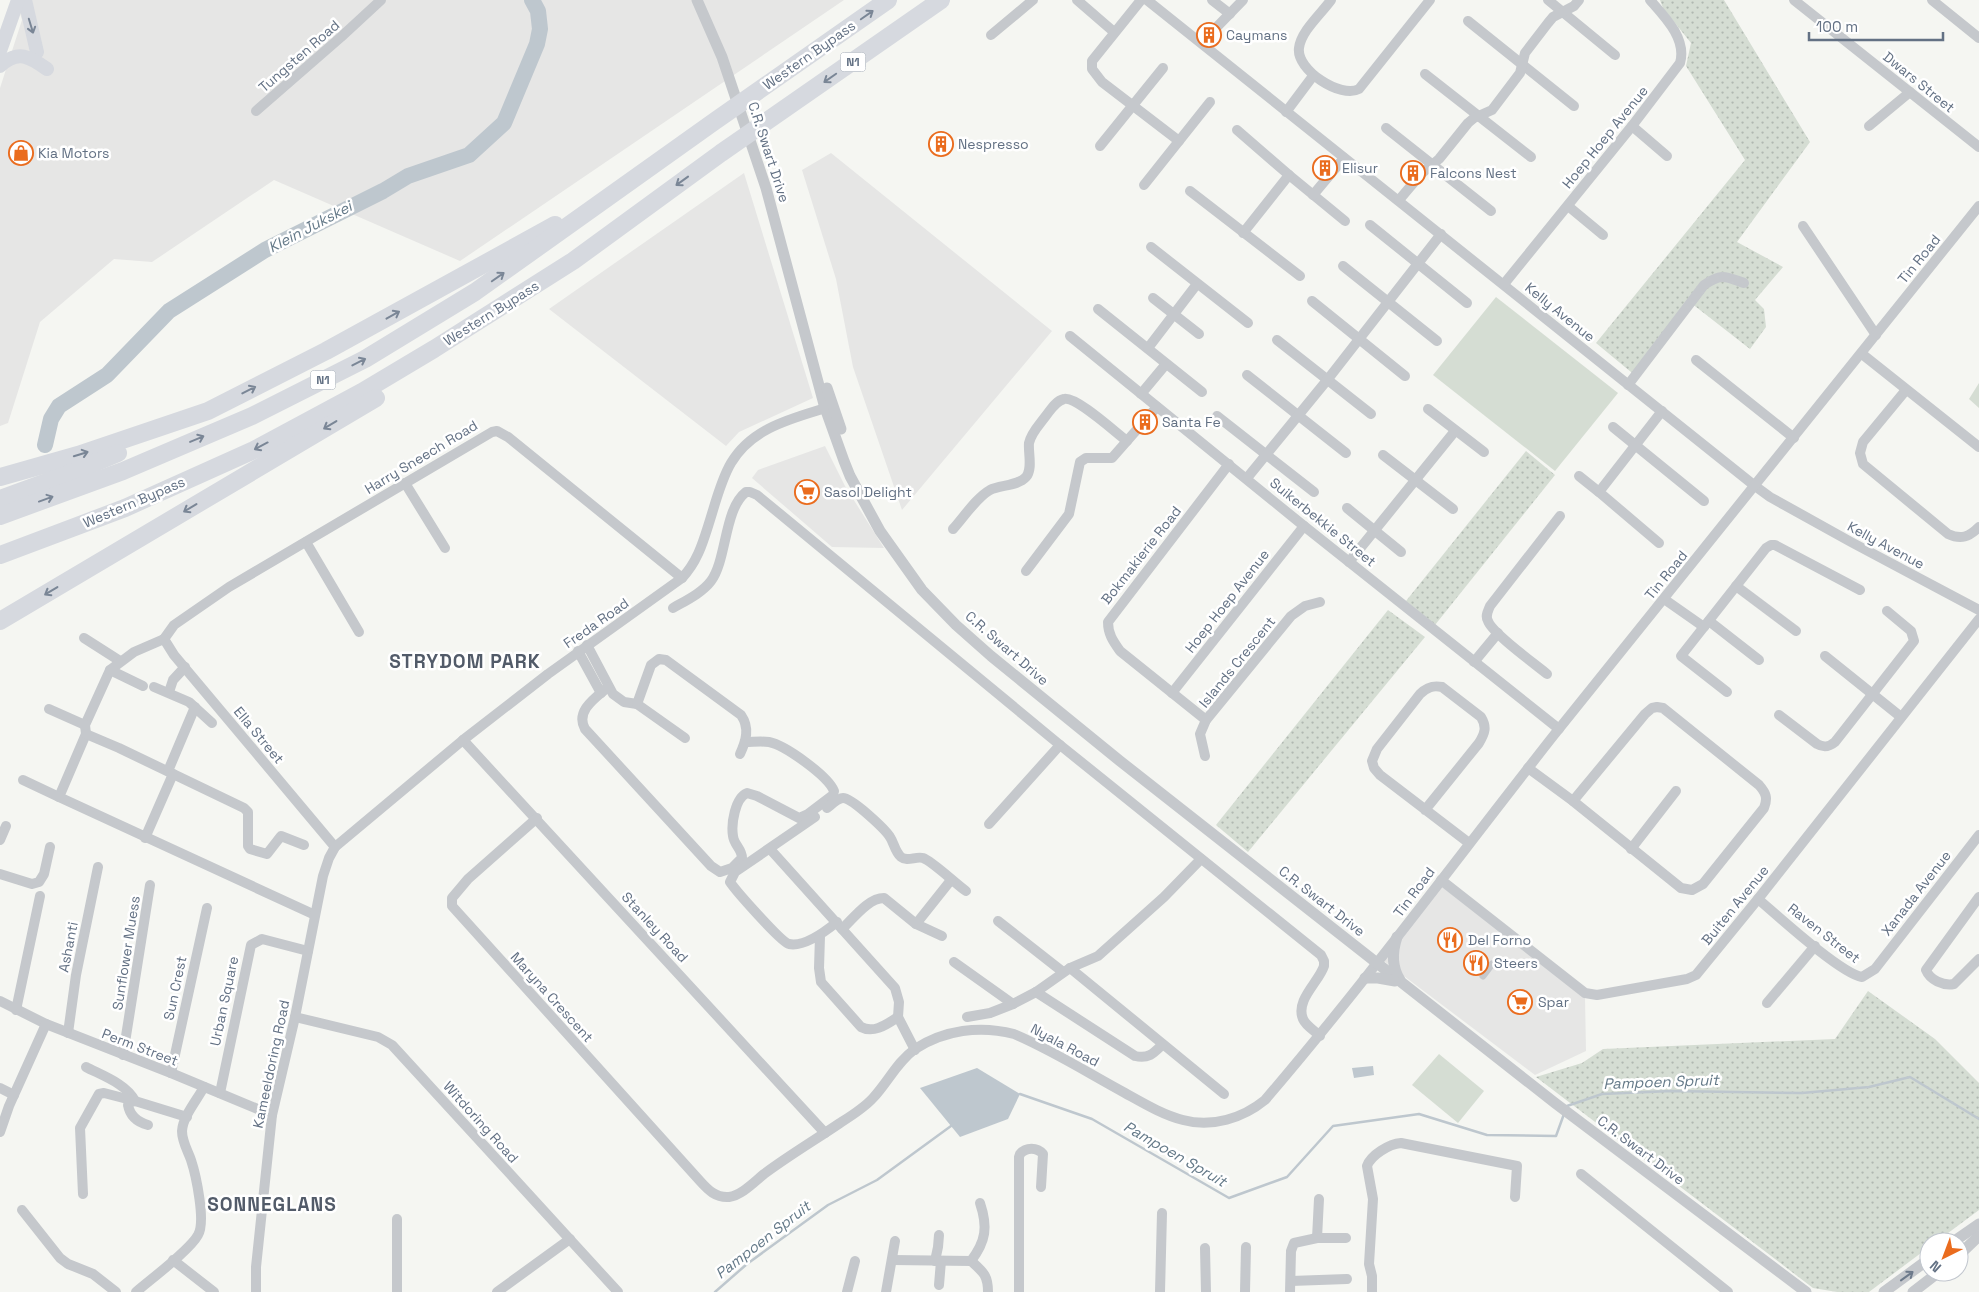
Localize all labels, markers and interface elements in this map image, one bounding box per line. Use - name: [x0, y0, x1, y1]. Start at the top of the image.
- one-way arrow: [860, 10, 874, 20]
- scale bar: [1809, 10, 1943, 42]
- street label: Tungsten Road: [255, 16, 343, 96]
- street label: Western Bypass: [759, 16, 859, 94]
- one-way arrow: [26, 17, 36, 33]
- text: 100 m: [1816, 17, 1858, 36]
- building icon: Caymans: [1196, 22, 1222, 48]
- place label: Caymans: [1226, 26, 1287, 44]
- street label: Dwars Street: [1879, 48, 1959, 116]
- road number: N1: [840, 52, 866, 72]
- one-way arrow: [823, 73, 837, 83]
- street label: Hoep Hoep Avenue: [1558, 82, 1652, 192]
- street label: C.R. Swart Drive: [744, 99, 794, 205]
- building icon: Nespresso: [928, 131, 954, 157]
- place label: Nespresso: [958, 135, 1029, 153]
- shop icon: Kia Motors: [8, 140, 34, 166]
- place label: Kia Motors: [38, 144, 109, 162]
- building icon: Elisur: [1312, 155, 1338, 181]
- place label: Elisur: [1342, 159, 1378, 177]
- building icon: Falcons Nest: [1400, 160, 1426, 186]
- place label: Falcons Nest: [1430, 164, 1517, 182]
- one-way arrow: [676, 176, 689, 187]
- water label: Klein Jukskei: [265, 195, 357, 257]
- street label: Tin Road: [1894, 231, 1944, 287]
- one-way arrow: [490, 272, 504, 282]
- street label: Western Bypass: [440, 276, 542, 350]
- street label: Kelly Avenue: [1521, 278, 1599, 346]
- one-way arrow: [385, 310, 400, 320]
- one-way arrow: [352, 357, 367, 367]
- road number: N1: [310, 370, 336, 390]
- one-way arrow: [241, 385, 256, 395]
- building icon: Santa Fe: [1132, 409, 1158, 435]
- place label: Santa Fe: [1162, 413, 1221, 431]
- street label: Harry Sneech Road: [361, 416, 481, 498]
- one-way arrow: [324, 421, 338, 431]
- one-way arrow: [189, 434, 204, 444]
- one-way arrow: [254, 442, 269, 451]
- one-way arrow: [72, 449, 88, 459]
- street label: Western Bypass: [80, 472, 188, 532]
- street label: Suikerbekkie Street: [1266, 474, 1380, 570]
- supermarket icon: Sasol Delight: [794, 479, 820, 505]
- place label: Sasol Delight: [824, 483, 912, 501]
- one-way arrow: [38, 494, 53, 503]
- street label: Bokmakierie Road: [1097, 502, 1185, 608]
- one-way arrow: [184, 503, 198, 513]
- street label: Kelly Avenue: [1844, 517, 1928, 573]
- street label: Hoep Hoep Avenue: [1181, 546, 1273, 656]
- street label: Tin Road: [1641, 547, 1691, 603]
- one-way arrow: [44, 587, 58, 597]
- street label: Freda Road: [560, 594, 632, 652]
- street label: C.R. Swart Drive: [962, 607, 1052, 689]
- street label: Islands Crescent: [1195, 613, 1279, 711]
- district label: STRYDOM PARK: [389, 649, 541, 674]
- street label: Ella Street: [230, 703, 288, 767]
- street label: Xanada Avenue: [1877, 847, 1955, 939]
- street label: C.R. Swart Drive: [1275, 862, 1369, 940]
- street label: Buiten Avenue: [1697, 862, 1773, 948]
- street label: Tin Road: [1389, 863, 1439, 921]
- street label: Stanley Road: [618, 888, 692, 966]
- street label: Sunflower Muess: [108, 895, 144, 1011]
- street label: Raven Street: [1784, 899, 1864, 967]
- street label: Ashanti: [54, 920, 82, 974]
- restaurant icon: Del Forno: [1437, 927, 1463, 953]
- place label: Del Forno: [1468, 931, 1531, 949]
- street label: Maryna Crescent: [507, 948, 597, 1046]
- restaurant icon: Steers: [1463, 950, 1489, 976]
- street label: Sun Crest: [159, 954, 191, 1022]
- street label: Urban Square: [206, 954, 242, 1048]
- place label: Steers: [1494, 954, 1538, 972]
- supermarket icon: Spar: [1507, 989, 1533, 1015]
- place label: Spar: [1538, 993, 1569, 1011]
- street label: Kameeldoring Road: [249, 998, 293, 1130]
- street label: Nyala Road: [1028, 1019, 1102, 1071]
- street label: Perm Street: [99, 1024, 181, 1070]
- water label: Pampoen Spruit: [1603, 1070, 1721, 1093]
- street label: Witdoring Road: [440, 1077, 522, 1167]
- street label: C.R. Swart Drive: [1594, 1111, 1688, 1189]
- water label: Pampoen Spruit: [1120, 1116, 1232, 1192]
- district label: SONNEGLANS: [207, 1192, 337, 1217]
- water label: Pampoen Spruit: [711, 1195, 816, 1283]
- north arrow: [1919, 1232, 1969, 1282]
- text: N: [1926, 1257, 1945, 1276]
- one-way arrow: [1900, 1271, 1914, 1281]

